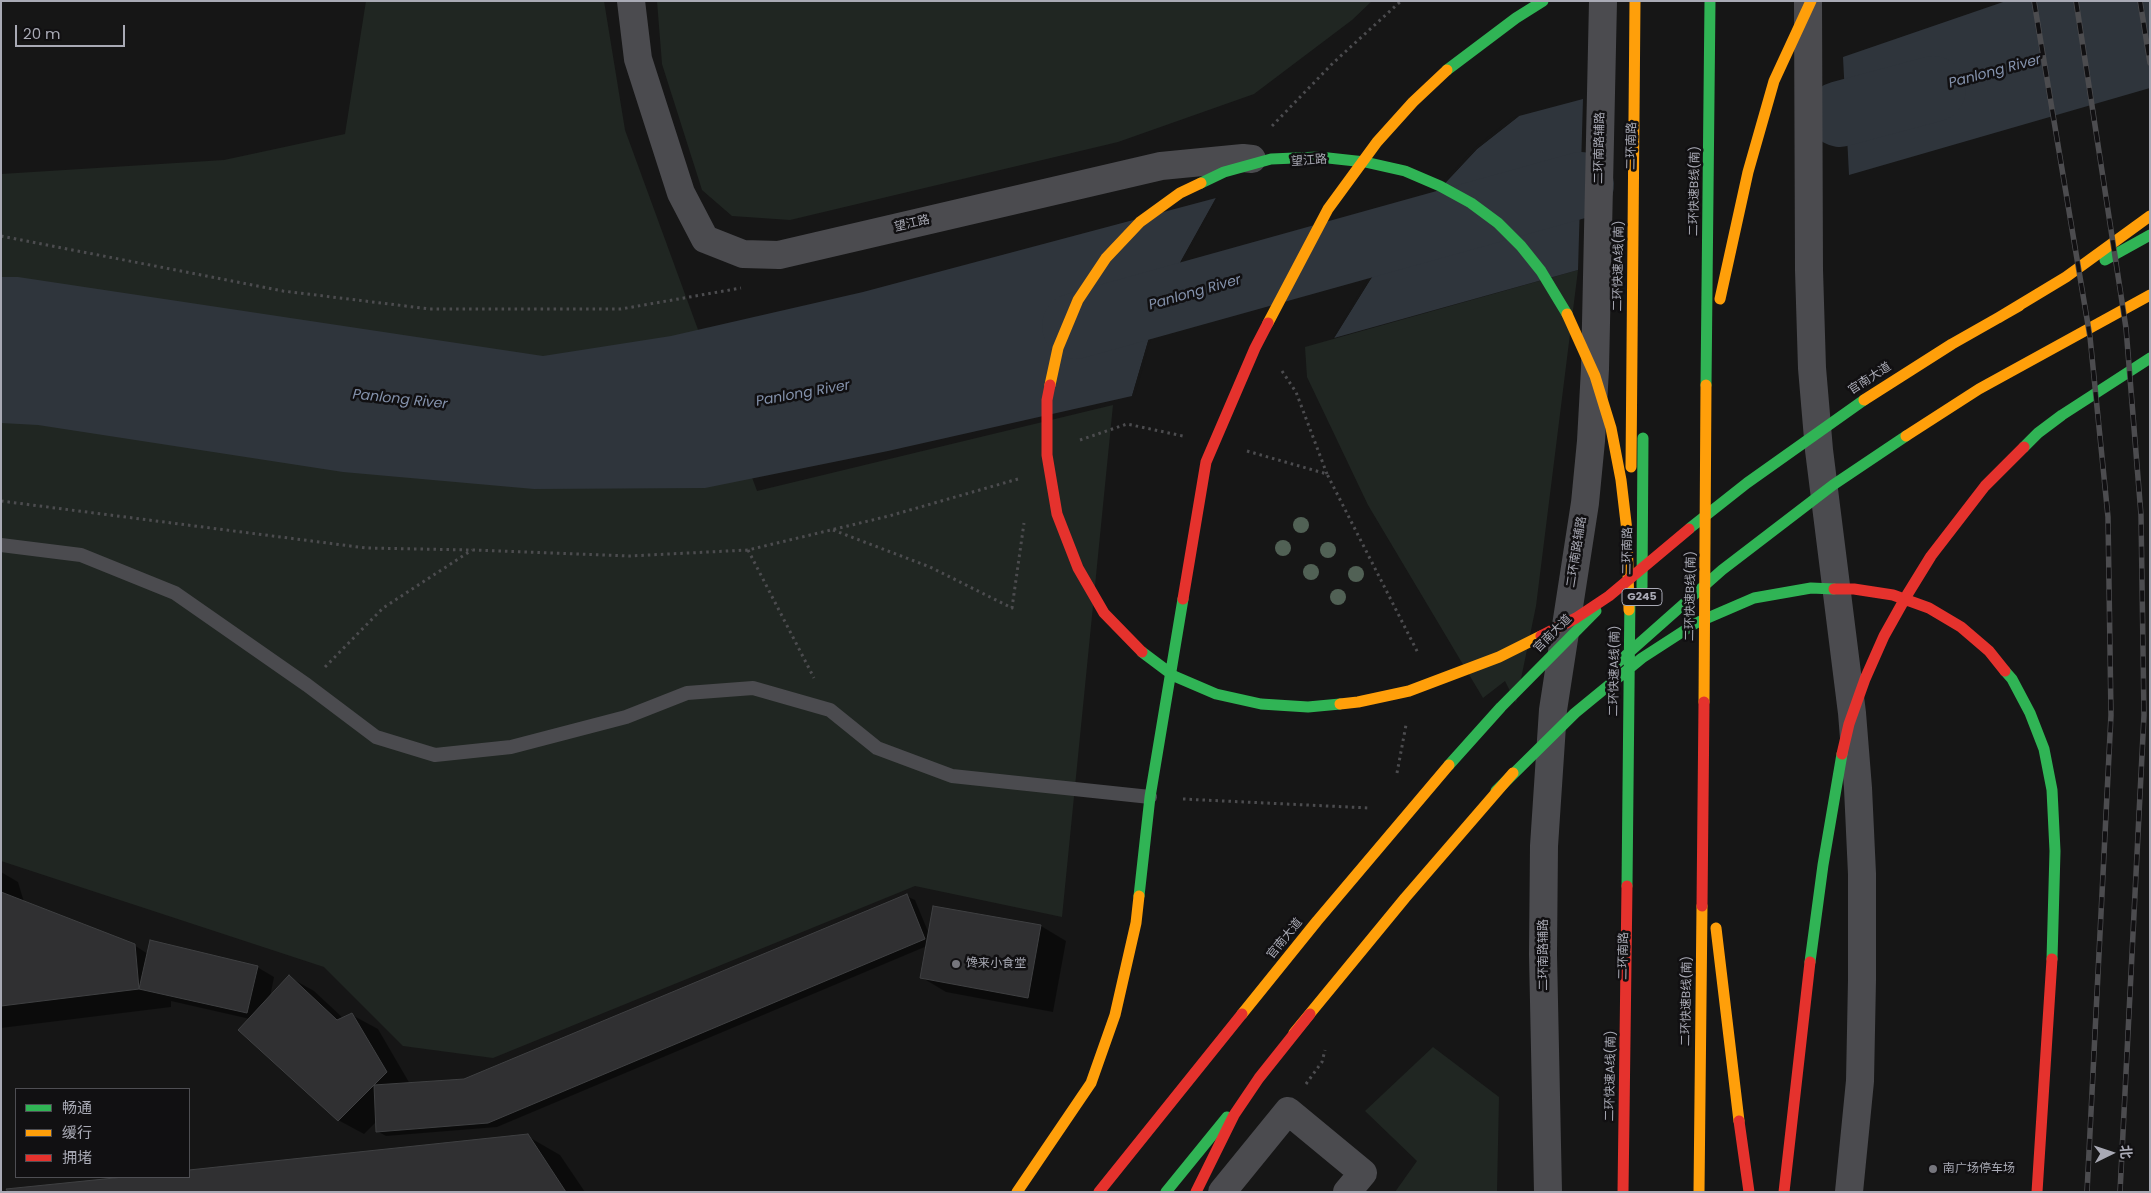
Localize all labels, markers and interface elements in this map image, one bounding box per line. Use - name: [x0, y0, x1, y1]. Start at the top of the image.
- scale bar: [18, 15, 128, 47]
- text: 20 m: [23, 23, 61, 44]
- water label: Panlong River: [1947, 52, 2043, 92]
- street label: 二环南路辅路: [1592, 112, 1608, 184]
- street label: 二环南路: [1624, 122, 1640, 170]
- street label: 二环快速B线(南): [1687, 146, 1703, 236]
- street label: 望江路: [1291, 153, 1327, 169]
- street label: 望江路: [893, 213, 931, 235]
- street label: 二环快速A线(南): [1611, 220, 1627, 312]
- water label: Panlong River: [1147, 272, 1243, 314]
- street label: 官南大道: [1846, 360, 1894, 398]
- water label: Panlong River: [755, 377, 851, 411]
- water label: Panlong River: [352, 387, 448, 413]
- street label: 二环南路辅路: [1564, 515, 1590, 589]
- street label: 二环南路: [1620, 527, 1636, 575]
- street label: 二环快速B线(南): [1683, 551, 1699, 641]
- road number: G245: [1622, 588, 1662, 606]
- street label: 官南大道: [1531, 612, 1575, 656]
- street label: 二环快速A线(南): [1607, 625, 1623, 717]
- street label: 官南大道: [1264, 916, 1306, 962]
- street label: 二环南路辅路: [1537, 919, 1551, 991]
- street label: 二环南路: [1616, 932, 1632, 980]
- street label: 二环快速B线(南): [1679, 956, 1695, 1046]
- place label: 馋来小食堂: [966, 957, 1026, 971]
- marker: 馋来小食堂: [950, 958, 962, 970]
- street label: 二环快速A线(南): [1603, 1030, 1619, 1122]
- legend: [15, 1088, 190, 1178]
- text: 畅通: [62, 1097, 92, 1118]
- text: 缓行: [62, 1122, 92, 1143]
- north arrow: [2086, 1128, 2136, 1178]
- text: 北: [2115, 1144, 2136, 1160]
- text: 拥堵: [62, 1147, 92, 1168]
- place label: 南广场停车场: [1943, 1162, 2015, 1176]
- marker: 南广场停车场: [1927, 1163, 1939, 1175]

